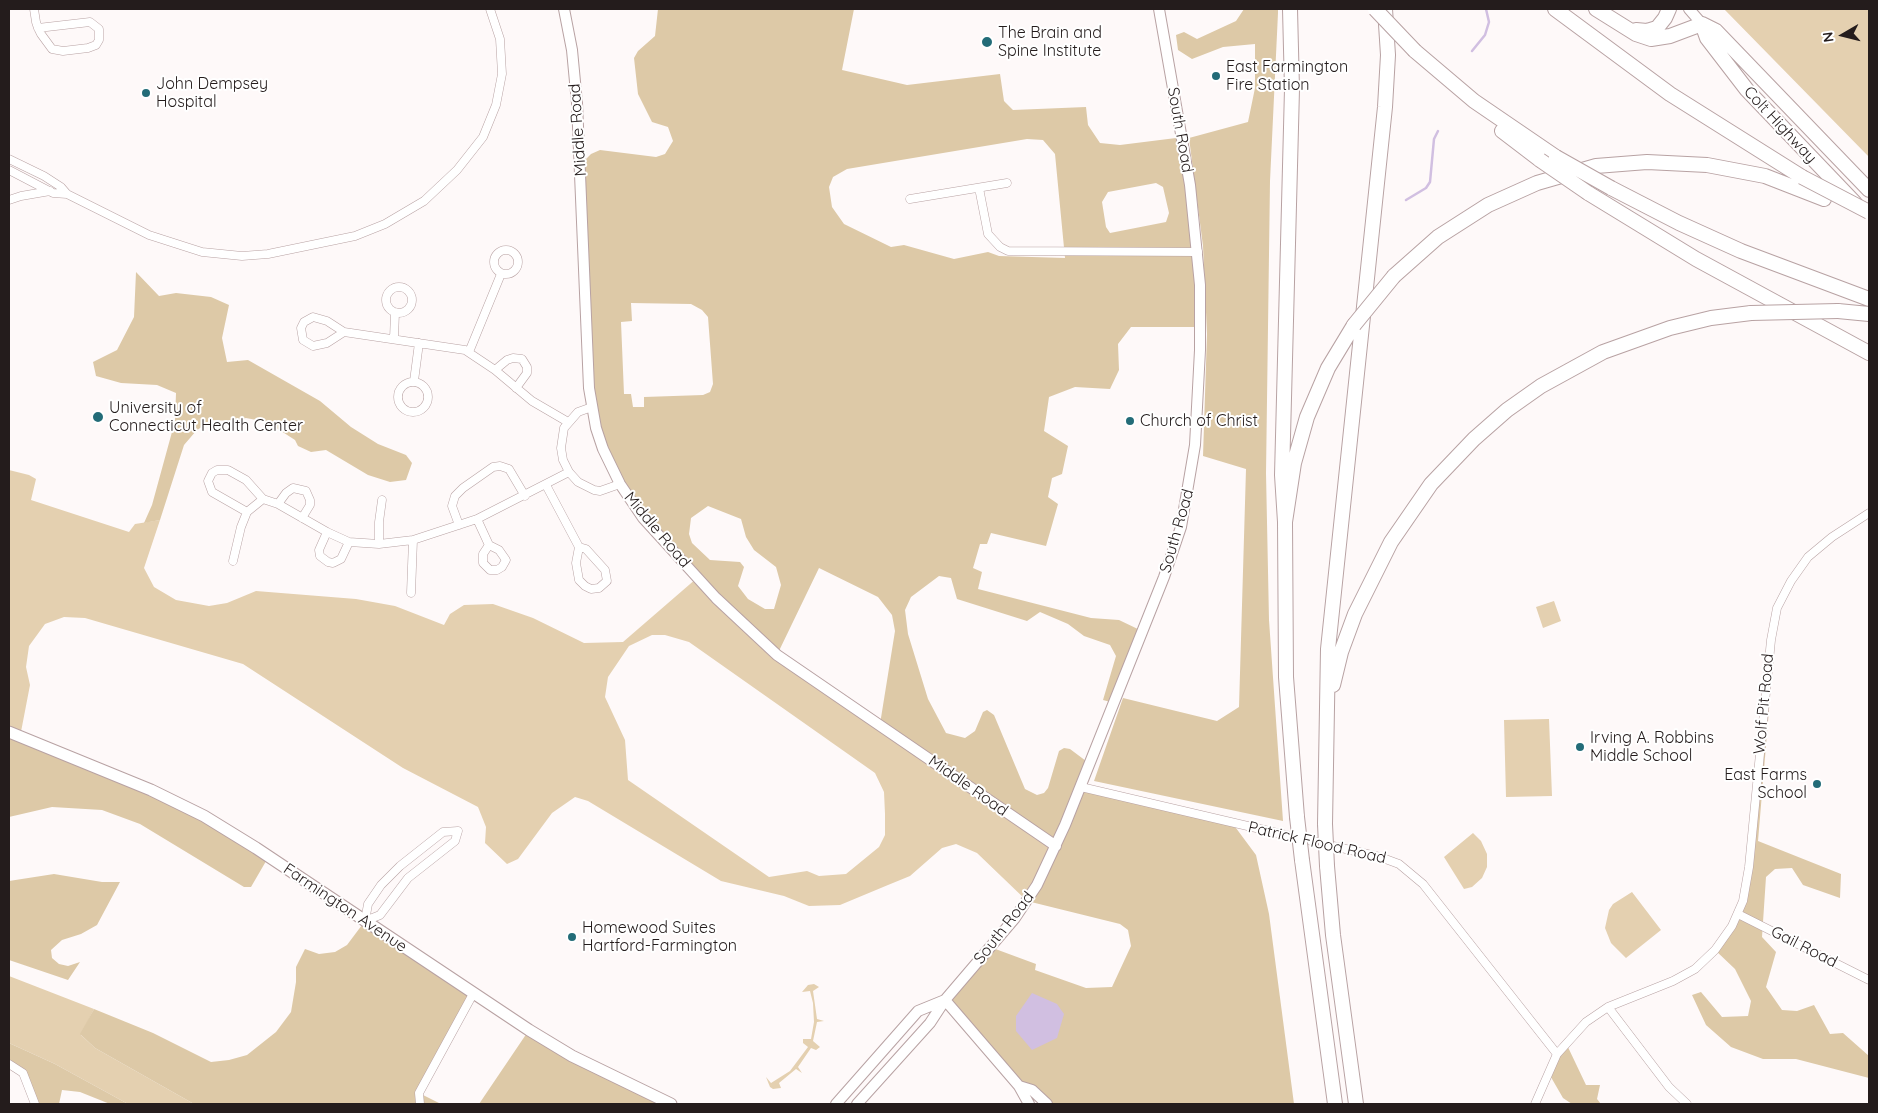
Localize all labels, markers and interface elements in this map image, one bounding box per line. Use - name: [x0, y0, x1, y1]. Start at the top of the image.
- north arrow: [1818, 10, 1868, 60]
- place label: The Brain and Spine Institute: [998, 23, 1102, 61]
- text: N: [1819, 31, 1838, 43]
- marker: The Brain and Spine Institute: [980, 35, 994, 49]
- place label: East Farmington Fire Station: [1226, 57, 1348, 95]
- marker: East Farmington Fire Station: [1210, 70, 1222, 82]
- place label: John Dempsey Hospital: [156, 74, 268, 112]
- street label: Colt Highway: [1739, 82, 1821, 168]
- street label: Middle Road: [565, 83, 591, 177]
- street label: South Road: [1163, 86, 1197, 174]
- marker: John Dempsey Hospital: [140, 87, 152, 99]
- place label: University of Connecticut Health Center: [109, 398, 303, 436]
- marker: University of Connecticut Health Center: [91, 410, 105, 424]
- place label: Church of Christ: [1140, 411, 1258, 431]
- marker: Church of Christ: [1124, 415, 1136, 427]
- street label: South Road: [1156, 487, 1198, 575]
- street label: Middle Road: [620, 488, 694, 572]
- street label: Wolf Pit Road: [1750, 653, 1778, 755]
- place label: Irving A. Robbins Middle School: [1590, 728, 1714, 766]
- marker: Irving A. Robbins Middle School: [1574, 741, 1586, 753]
- street label: Middle Road: [925, 752, 1011, 820]
- place label: East Farms School: [1724, 765, 1807, 803]
- marker: East Farms School: [1811, 778, 1823, 790]
- street label: Patrick Flood Road: [1246, 818, 1388, 868]
- street label: Farmington Avenue: [279, 859, 411, 957]
- street label: South Road: [970, 888, 1038, 968]
- place label: Homewood Suites Hartford-Farmington: [582, 918, 737, 956]
- street label: Gail Road: [1767, 922, 1841, 972]
- marker: Homewood Suites Hartford-Farmington: [566, 931, 578, 943]

